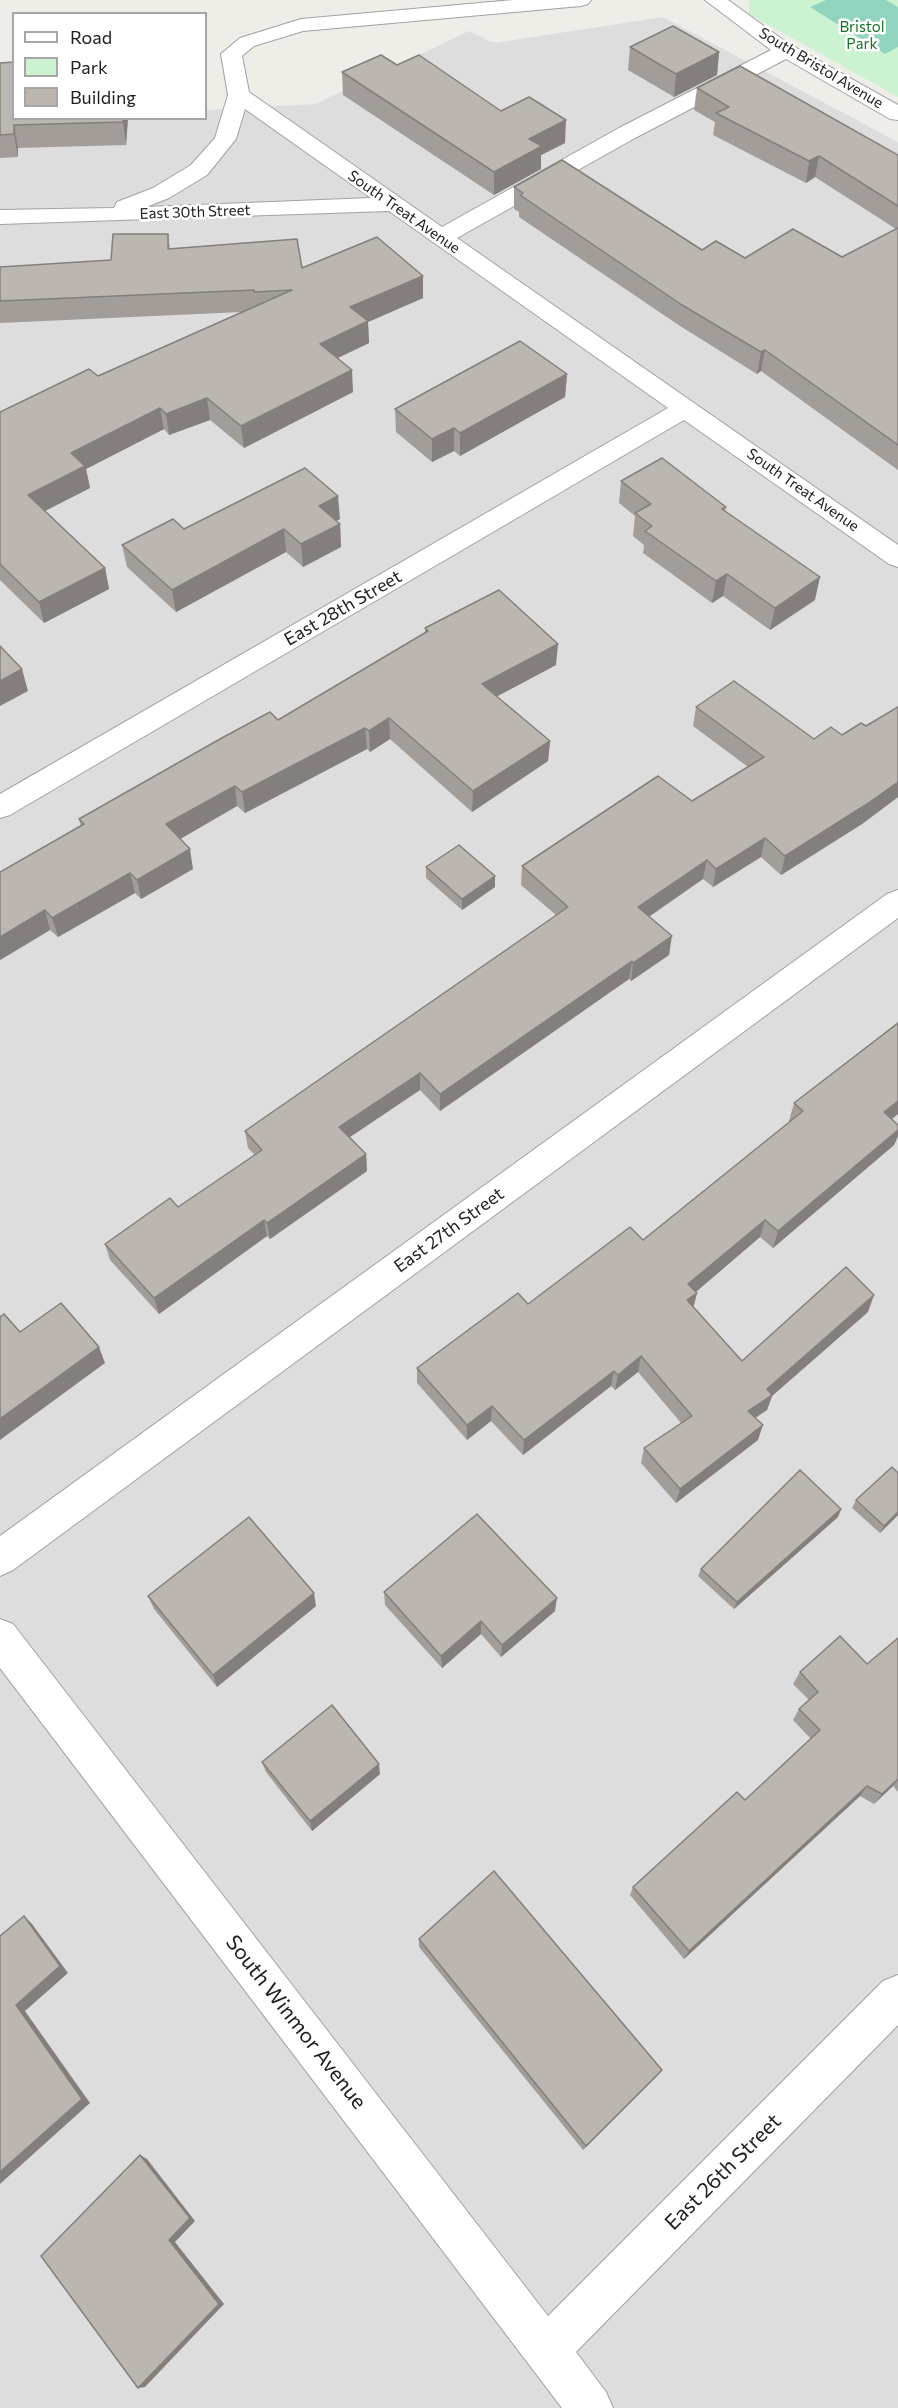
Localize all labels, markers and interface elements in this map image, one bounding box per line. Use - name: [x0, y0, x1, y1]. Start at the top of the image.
- legend: [12, 12, 207, 120]
- park label: Bristol Park: [839, 18, 885, 53]
- street label: South Bristol Avenue: [756, 24, 886, 112]
- text: Road: [70, 26, 112, 48]
- text: Park: [70, 56, 108, 78]
- text: Building: [70, 86, 136, 108]
- street label: South Treat Avenue: [345, 167, 463, 257]
- street label: East 30th Street: [139, 201, 251, 223]
- street label: South Treat Avenue: [744, 445, 862, 535]
- street label: East 28th Street: [280, 566, 406, 650]
- street label: East 27th Street: [390, 1183, 508, 1277]
- street label: South Winmor Avenue: [220, 1930, 372, 2114]
- street label: East 26th Street: [660, 2109, 786, 2235]

